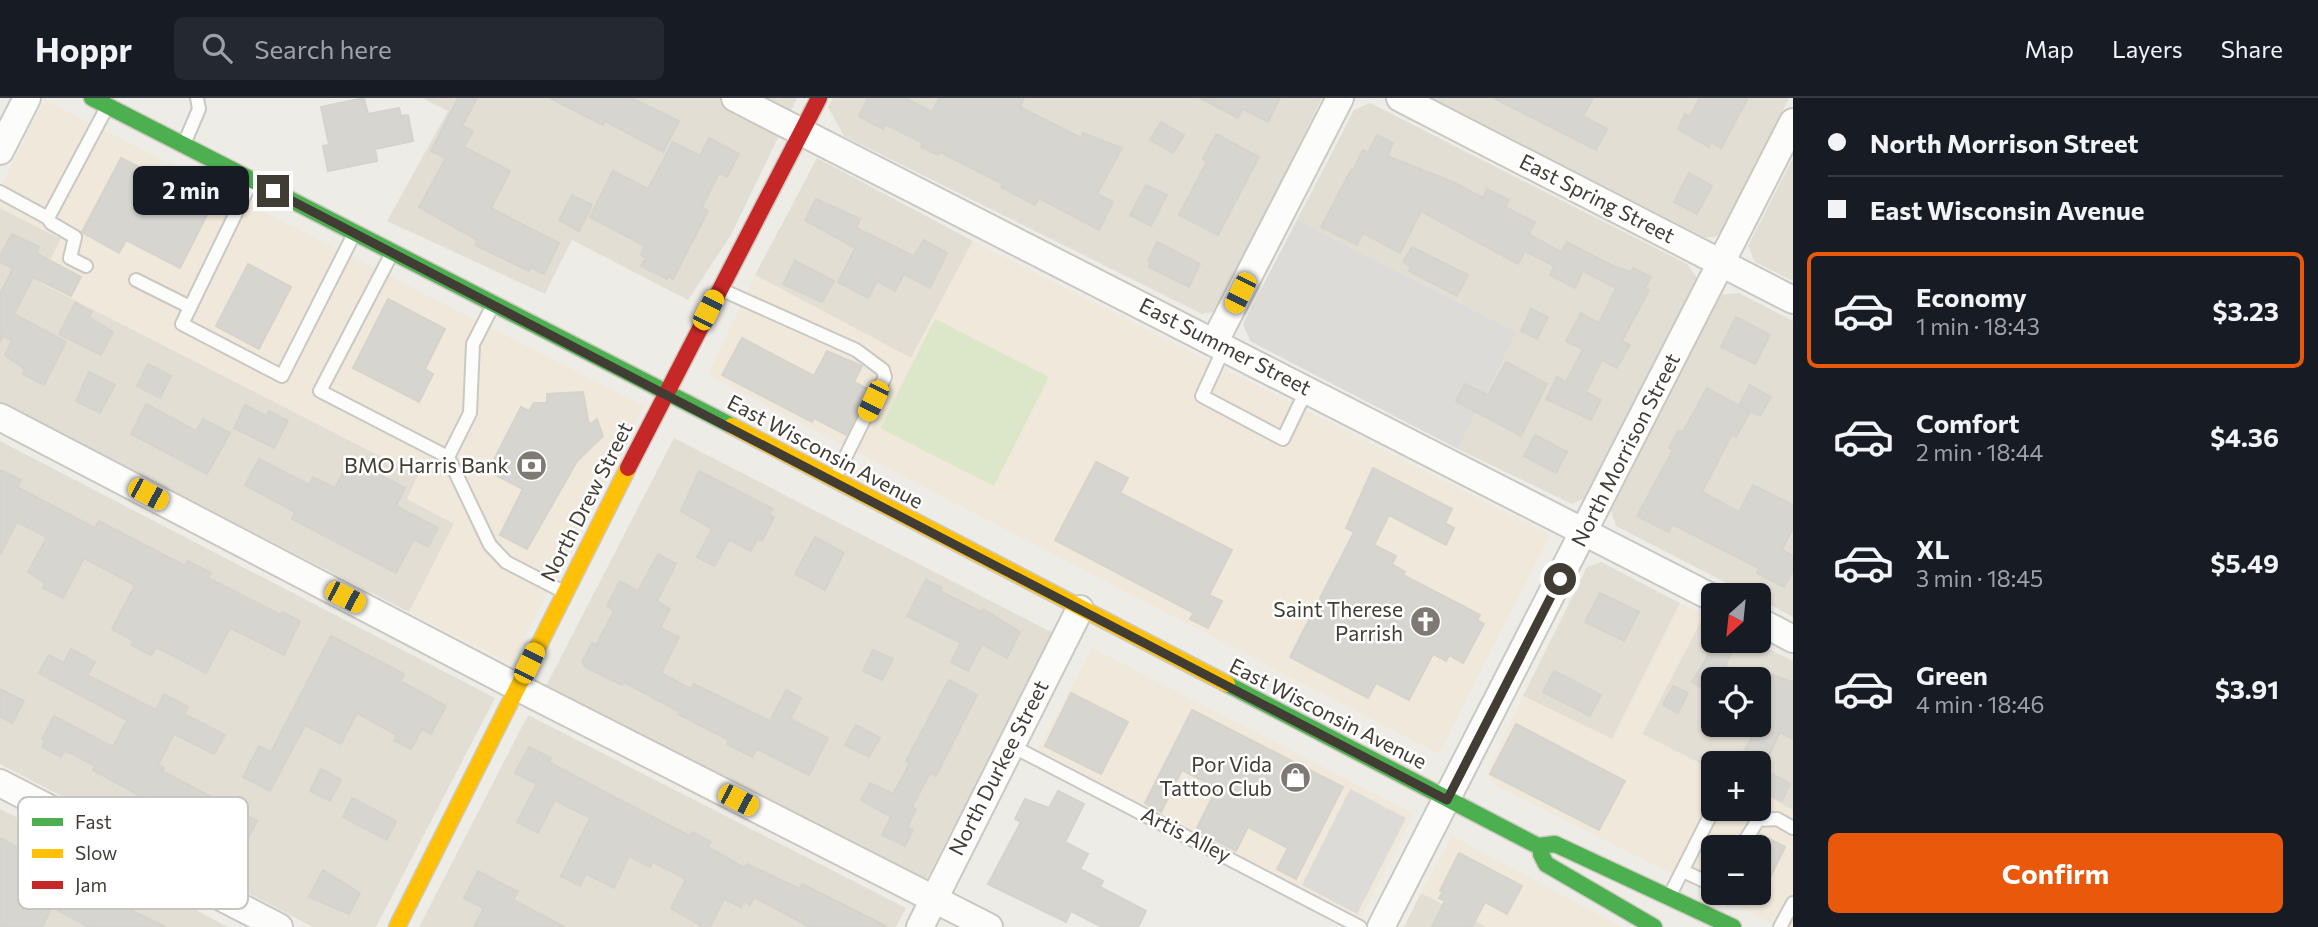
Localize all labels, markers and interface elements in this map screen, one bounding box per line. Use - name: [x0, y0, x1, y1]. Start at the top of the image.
- search box: [174, 17, 664, 80]
- text: Hoppr: [35, 28, 132, 69]
- icon: search: [198, 29, 236, 67]
- text: Search here: [254, 33, 392, 64]
- text: Map: [2025, 34, 2074, 63]
- text: Layers: [2112, 34, 2183, 63]
- text: Share: [2221, 34, 2283, 63]
- text: North Morrison Street: [1870, 127, 2139, 158]
- street label: East Spring Street: [1516, 148, 1679, 248]
- callout: 2 min: [133, 166, 248, 216]
- route end: [257, 175, 289, 207]
- text: 2 min: [162, 176, 220, 204]
- text: East Wisconsin Avenue: [1870, 194, 2144, 225]
- car: [1222, 270, 1259, 316]
- icon: car: [1832, 279, 1895, 342]
- text: Economy: [1916, 281, 2027, 312]
- car: [690, 287, 727, 333]
- street label: East Summer Street: [1136, 292, 1316, 400]
- text: $3.23: [2212, 295, 2279, 326]
- text: 1 min · 18:43: [1916, 312, 2040, 340]
- street label: North Morrison Street: [1565, 348, 1684, 550]
- car: [855, 378, 892, 424]
- street label: East Wisconsin Avenue: [724, 388, 928, 513]
- icon: car: [1832, 405, 1895, 468]
- text: Comfort: [1916, 407, 2019, 438]
- street label: North Drew Street: [535, 417, 637, 585]
- text: $4.36: [2210, 421, 2279, 452]
- text: 2 min · 18:44: [1916, 438, 2043, 466]
- bank icon: BMO Harris Bank: [515, 449, 549, 483]
- place label: BMO Harris Bank: [344, 452, 509, 477]
- car: [125, 475, 172, 513]
- icon: car: [1832, 531, 1895, 594]
- text: XL: [1916, 533, 1950, 564]
- text: $5.49: [2211, 547, 2279, 578]
- route start: [1544, 563, 1576, 595]
- text: 3 min · 18:45: [1916, 564, 2043, 592]
- car: [322, 578, 369, 616]
- north arrow: [1701, 583, 1771, 653]
- map controls: [1701, 583, 1771, 905]
- place label: Saint Therese Parrish: [1273, 596, 1403, 645]
- church icon: Saint Therese Parrish: [1409, 605, 1443, 639]
- car: [511, 640, 548, 686]
- street label: East Wisconsin Avenue: [1226, 652, 1431, 773]
- icon: car: [1832, 657, 1895, 720]
- text: Green: [1916, 659, 1988, 690]
- button: locate: [1701, 667, 1771, 737]
- text: $3.91: [2215, 673, 2279, 704]
- street label: North Durkee Street: [943, 675, 1053, 859]
- text: 4 min · 18:46: [1916, 690, 2045, 718]
- place label: Por Vida Tattoo Club: [1159, 751, 1272, 800]
- button: +: [1701, 751, 1771, 821]
- shop icon: Por Vida Tattoo Club: [1278, 760, 1312, 794]
- car: [715, 781, 762, 819]
- legend: [18, 797, 248, 909]
- street label: Artis Alley: [1138, 800, 1236, 867]
- text: Fast: [75, 810, 112, 833]
- button: Confirm: [1828, 833, 2283, 913]
- button: −: [1701, 835, 1771, 905]
- text: Slow: [75, 841, 117, 864]
- text: Jam: [75, 873, 107, 896]

